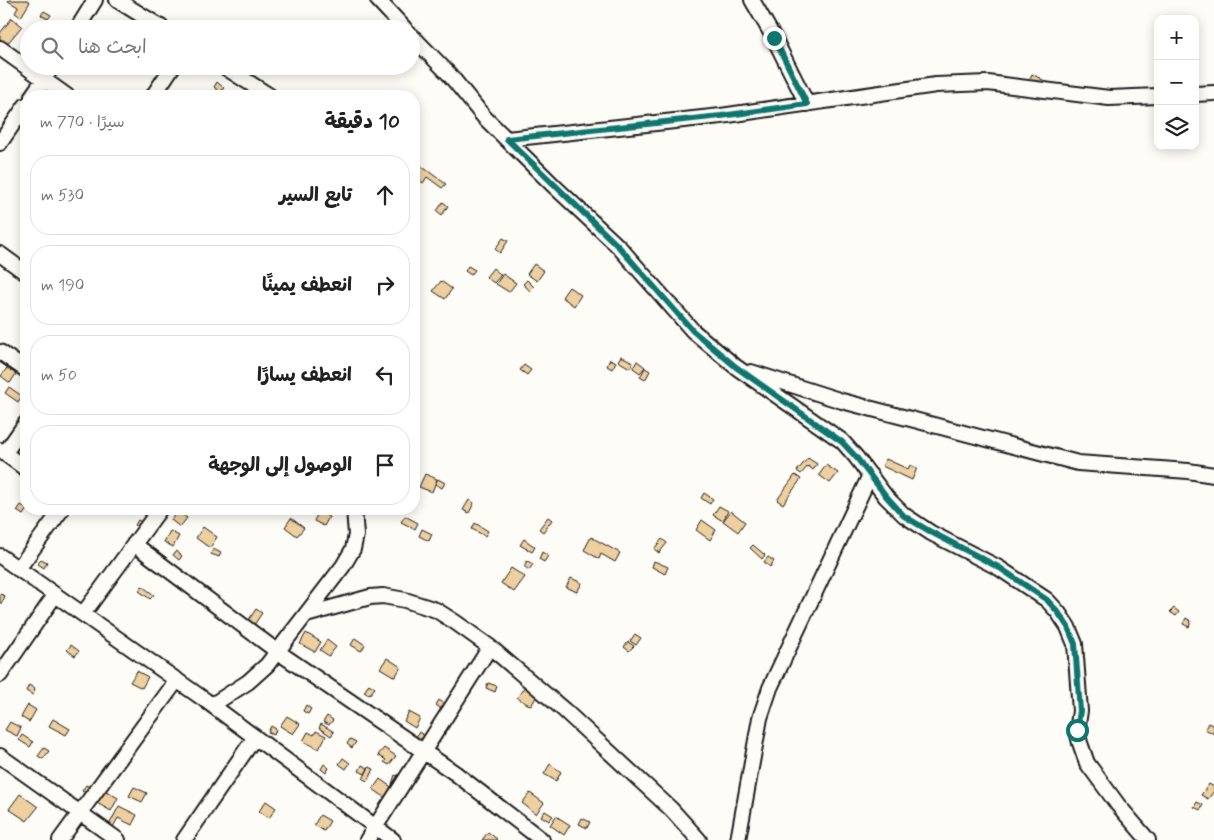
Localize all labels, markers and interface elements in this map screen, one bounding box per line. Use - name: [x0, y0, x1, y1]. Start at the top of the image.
- map controls: [1154, 15, 1199, 150]
- button: +: [1154, 15, 1199, 60]
- search box: [20, 20, 420, 75]
- route end: [763, 27, 786, 50]
- icon: search: [38, 34, 66, 62]
- text: ابحث هنا: [78, 35, 147, 60]
- button: −: [1154, 60, 1199, 105]
- button: layers: [1154, 105, 1199, 150]
- text: 10 دقيقة: [324, 108, 400, 136]
- text: سيرًا · 770 m: [40, 112, 125, 133]
- icon: ahead: [371, 181, 399, 209]
- text: تابع السير: [279, 183, 352, 208]
- text: 530 m: [41, 185, 84, 206]
- icon: right: [371, 271, 399, 299]
- text: انعطف يمينًا: [262, 273, 352, 298]
- text: 190 m: [41, 275, 84, 296]
- icon: left: [371, 361, 399, 389]
- text: انعطف يسارًا: [257, 363, 352, 388]
- text: 50 m: [41, 365, 77, 386]
- icon: arrive: [371, 451, 399, 479]
- text: الوصول إلى الوجهة: [208, 453, 352, 478]
- route start: [1066, 719, 1089, 742]

